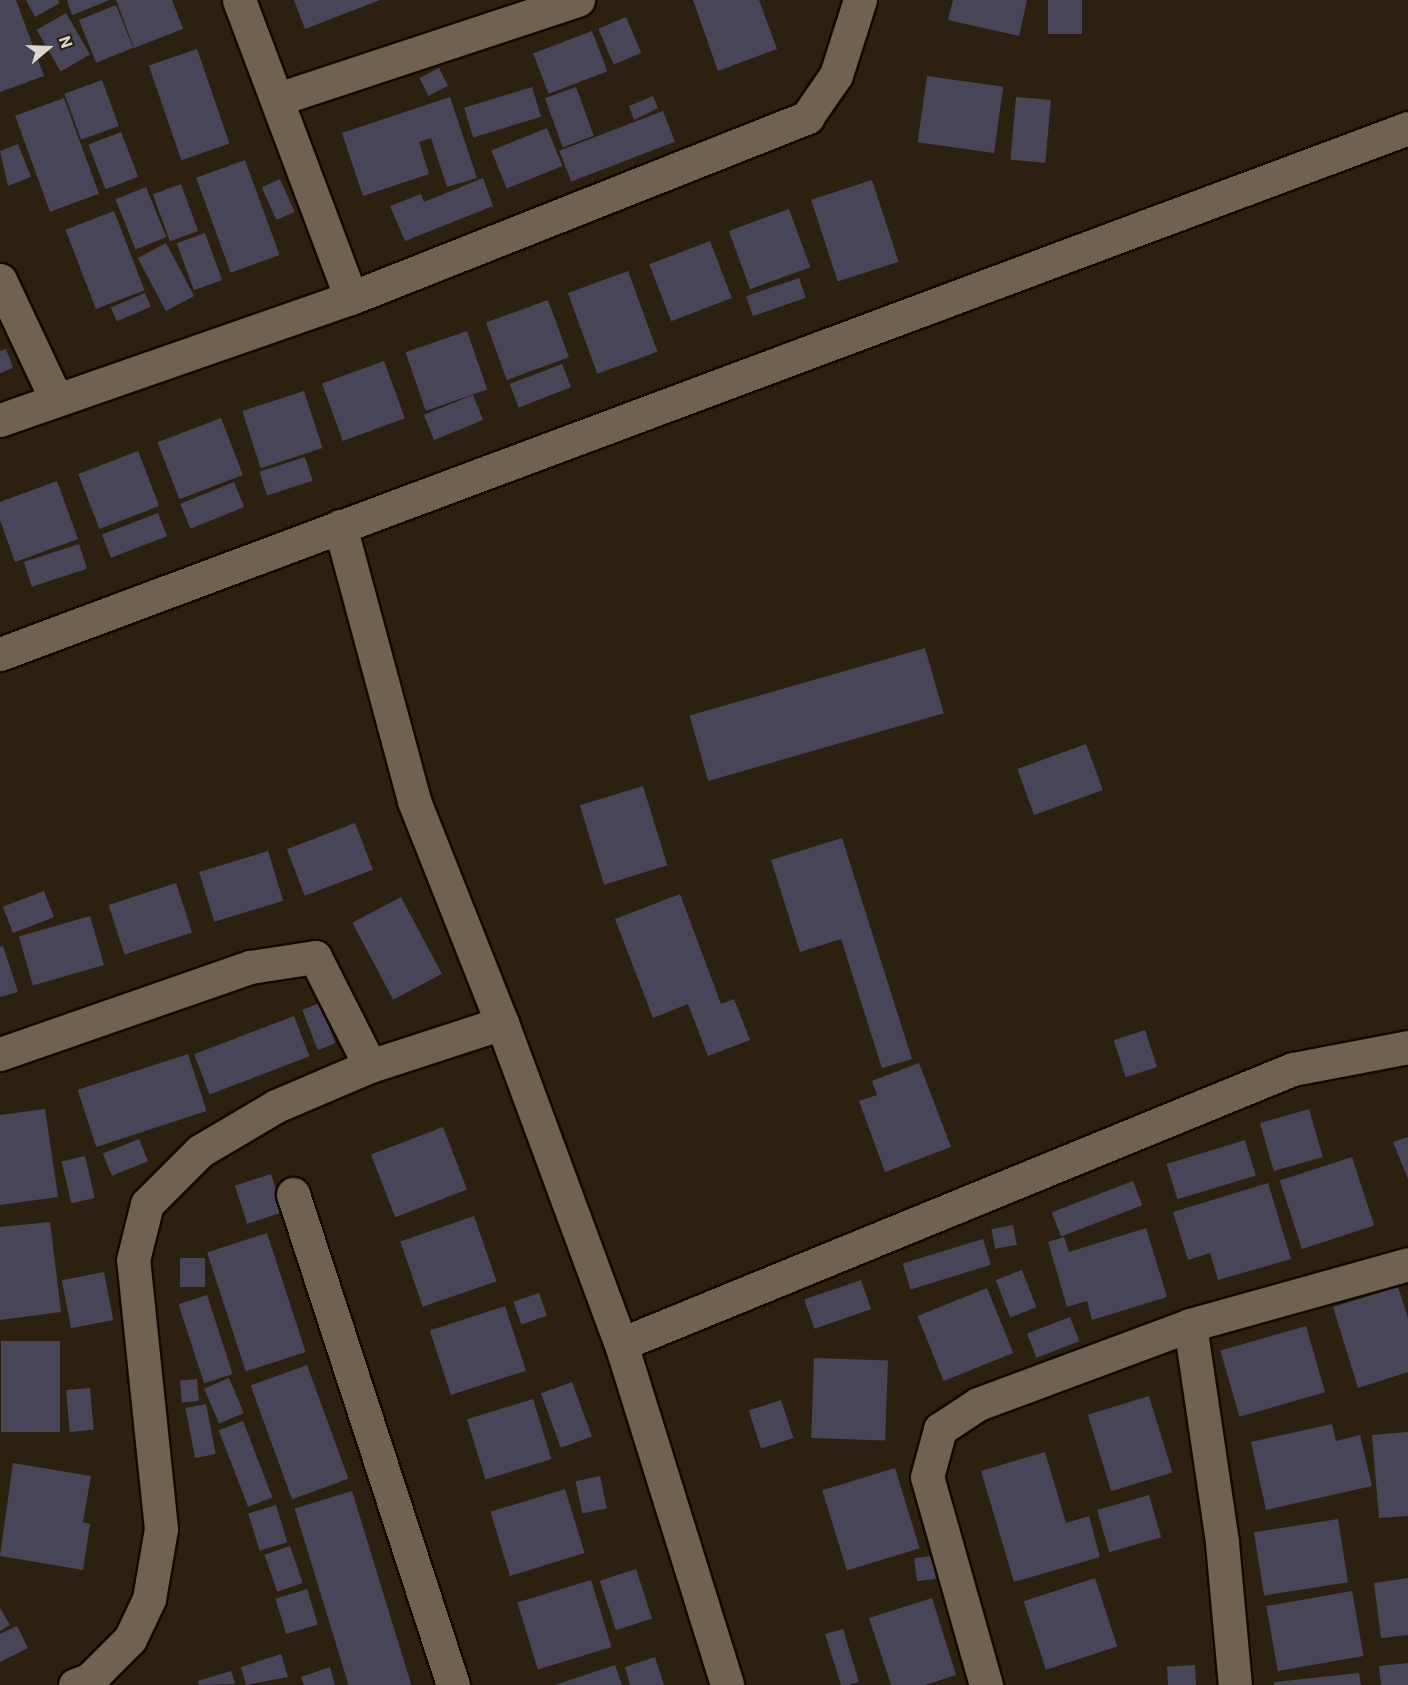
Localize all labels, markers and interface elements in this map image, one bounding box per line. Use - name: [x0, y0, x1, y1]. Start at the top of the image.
- north arrow: [18, 18, 78, 78]
- text: N: [55, 34, 76, 50]

